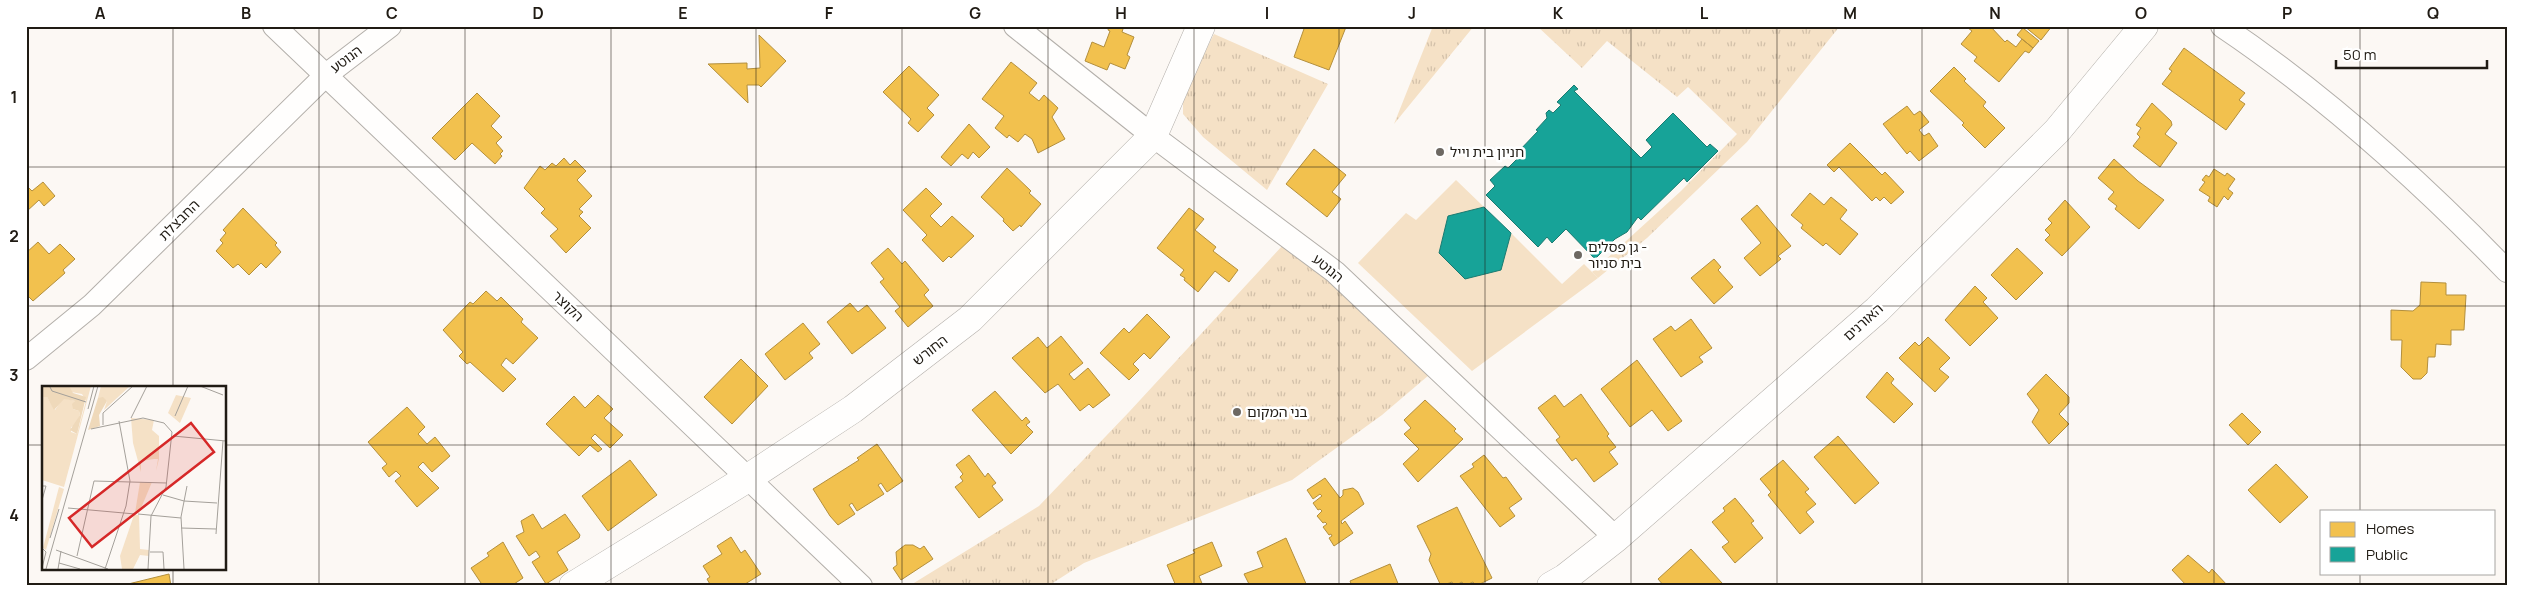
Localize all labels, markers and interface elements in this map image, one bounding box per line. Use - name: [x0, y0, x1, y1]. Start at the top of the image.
- text: A: [95, 2, 106, 24]
- text: B: [241, 2, 251, 24]
- text: C: [386, 2, 398, 24]
- text: D: [532, 2, 544, 24]
- text: E: [678, 2, 688, 24]
- text: F: [825, 2, 834, 24]
- text: G: [969, 2, 981, 24]
- text: H: [1115, 2, 1127, 24]
- text: I: [1265, 2, 1269, 24]
- text: J: [1408, 2, 1416, 24]
- text: K: [1553, 2, 1564, 24]
- text: L: [1700, 2, 1709, 24]
- text: M: [1843, 2, 1857, 24]
- text: N: [1989, 2, 2001, 24]
- text: O: [2135, 2, 2147, 24]
- text: P: [2282, 2, 2292, 24]
- text: Q: [2427, 2, 2439, 24]
- scale bar: [2336, 38, 2487, 70]
- street label: הנוטע: [326, 40, 365, 77]
- text: 50 m: [2343, 44, 2377, 65]
- text: 1: [10, 86, 18, 108]
- place label: חניון בית וייל: [1450, 142, 1524, 161]
- marker: חניון בית וייל: [1434, 146, 1446, 158]
- street label: החבצלת: [154, 195, 203, 244]
- text: 2: [9, 225, 19, 247]
- place label: גן פסלים - בית סניור: [1588, 237, 1647, 272]
- street label: הנוטע: [1309, 249, 1348, 286]
- marker: גן פסלים - בית סניור: [1572, 249, 1584, 261]
- street label: הקוצר: [548, 286, 588, 325]
- street label: האורנים: [1839, 299, 1887, 345]
- street label: החורש: [908, 330, 951, 369]
- text: 3: [9, 364, 19, 386]
- inset map: [42, 386, 226, 570]
- place label: בני המקום: [1247, 402, 1308, 421]
- marker: בני המקום: [1231, 406, 1243, 418]
- text: 4: [9, 504, 19, 526]
- legend: [2320, 510, 2496, 574]
- text: Homes: [2366, 518, 2415, 539]
- text: Public: [2366, 544, 2408, 565]

